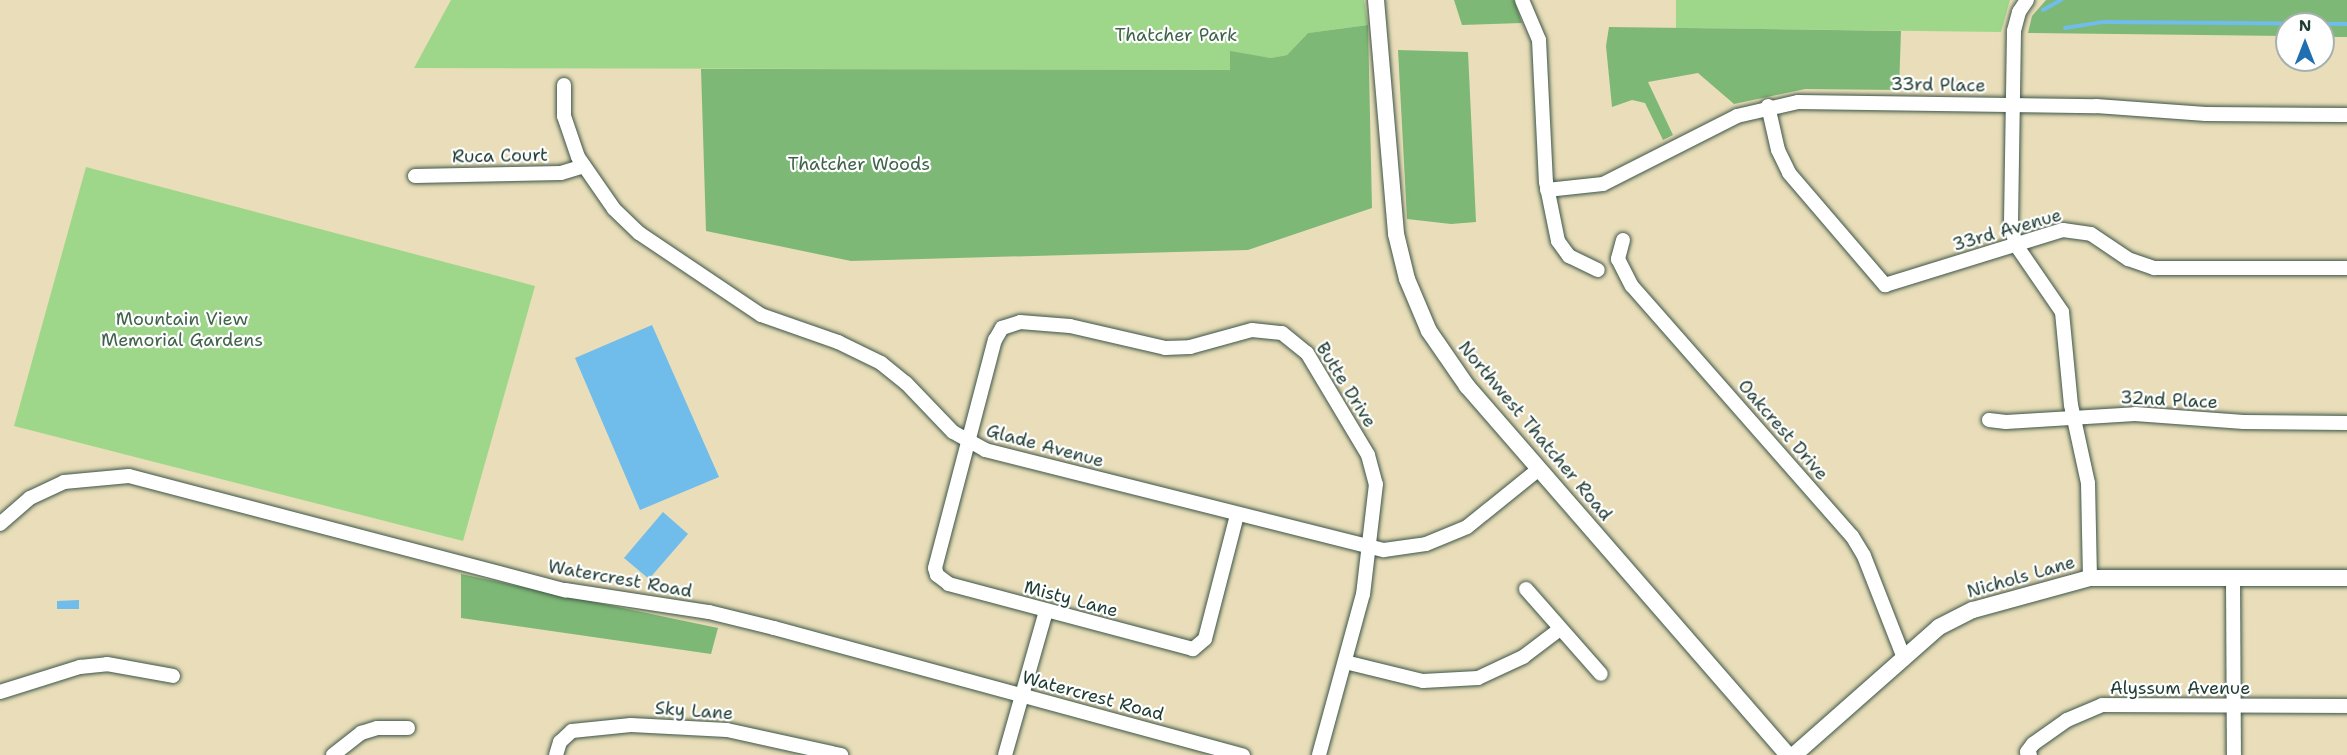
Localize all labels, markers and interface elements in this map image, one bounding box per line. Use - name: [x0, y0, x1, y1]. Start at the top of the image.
- north arrow: [2275, 12, 2335, 72]
- text: N: [2299, 15, 2311, 36]
- park label: Thatcher Park: [1115, 24, 1237, 46]
- street label: 33rd Place: [1890, 73, 1986, 97]
- street label: Ruca Court: [452, 144, 548, 168]
- park label: Thatcher Woods: [788, 153, 930, 175]
- street label: 33rd Avenue: [1950, 204, 2064, 256]
- park label: Mountain View Memorial Gardens: [101, 309, 263, 352]
- street label: Northwest Thatcher Road: [1454, 337, 1616, 525]
- street label: Butte Drive: [1311, 338, 1381, 432]
- street label: Oakcrest Drive: [1733, 375, 1833, 485]
- street label: 32nd Place: [2120, 387, 2218, 413]
- street label: Glade Avenue: [984, 420, 1106, 472]
- street label: Nichols Lane: [1964, 551, 2078, 603]
- street label: Watercrest Road: [546, 556, 694, 602]
- street label: Misty Lane: [1022, 576, 1120, 622]
- street label: Watercrest Road: [1020, 667, 1166, 725]
- street label: Alyssum Avenue: [2110, 677, 2250, 699]
- street label: Sky Lane: [654, 697, 734, 725]

